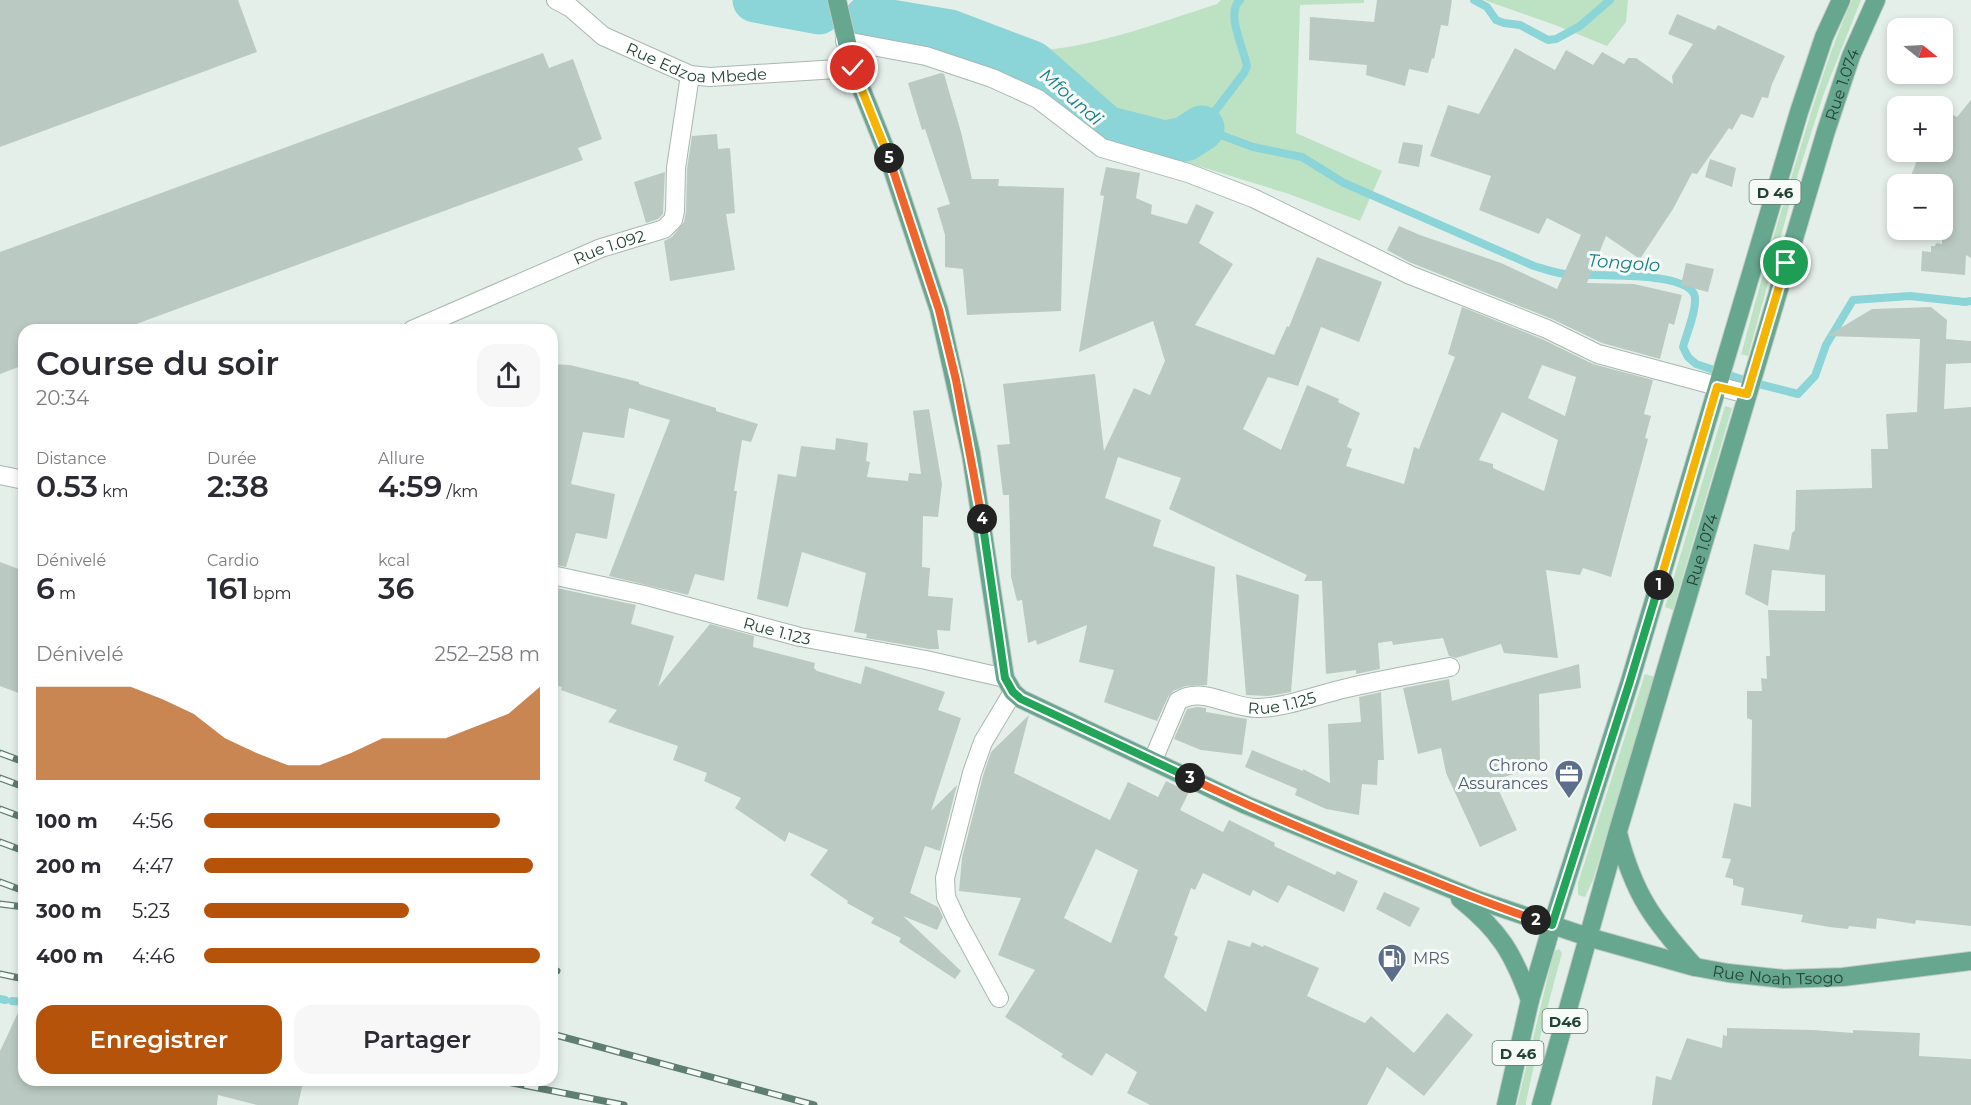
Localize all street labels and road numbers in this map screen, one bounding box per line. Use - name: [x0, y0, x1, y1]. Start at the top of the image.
- street label: Rue Edzoa Mbede: [623, 38, 767, 87]
- street label: Rue 1.074: [1821, 45, 1863, 123]
- road number: D 46: [1750, 180, 1800, 204]
- street label: Rue 1.092: [570, 226, 647, 268]
- street label: Rue 1.074: [1682, 511, 1721, 588]
- street label: Rue 1.123: [741, 613, 812, 648]
- street label: Rue 1.125: [1247, 687, 1318, 718]
- street label: Rue Noah Tsogo: [1711, 961, 1844, 989]
- road number: D46: [1542, 1009, 1588, 1033]
- road number: D 46: [1492, 1041, 1544, 1065]

